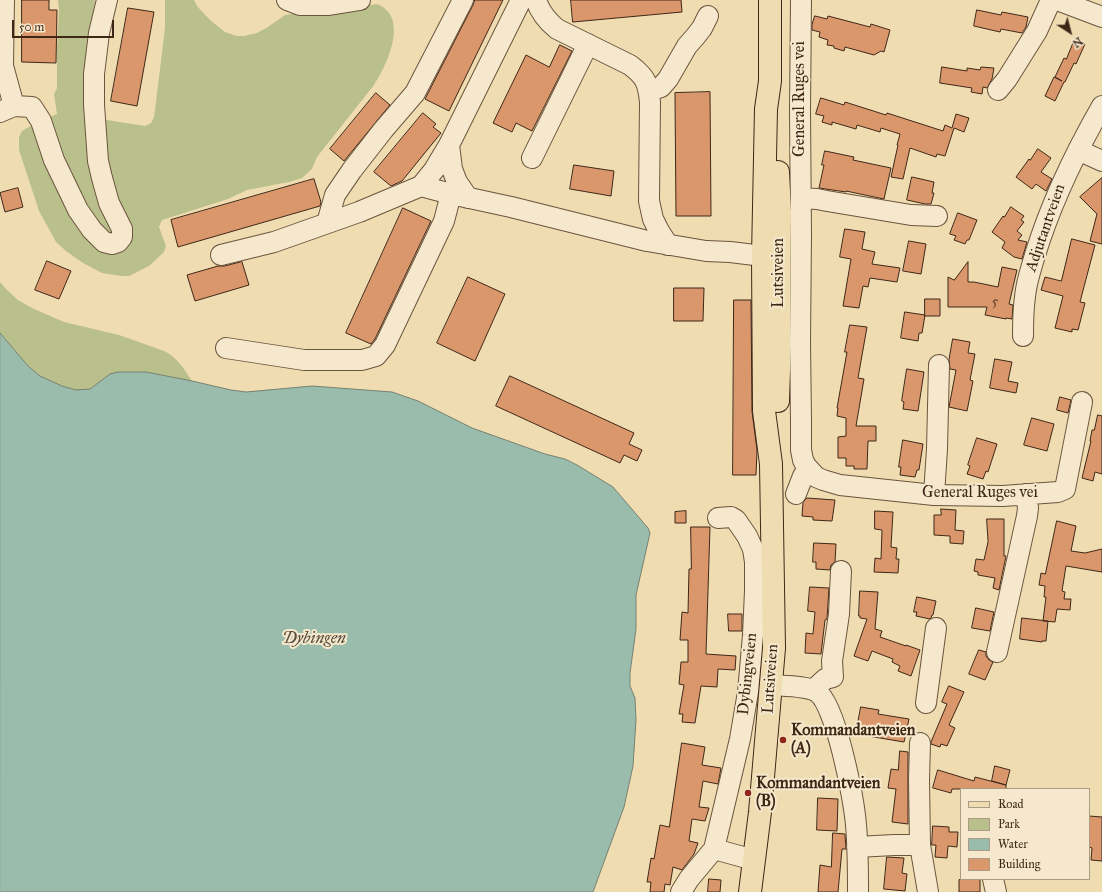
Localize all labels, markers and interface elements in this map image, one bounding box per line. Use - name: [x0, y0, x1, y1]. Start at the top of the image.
- scale bar: [14, 12, 116, 38]
- north arrow: [1050, 12, 1090, 52]
- text: 50 m: [19, 20, 44, 34]
- text: N: [1070, 34, 1085, 50]
- street label: General Ruges vei: [790, 41, 810, 157]
- street label: Adjutantveien: [1022, 182, 1070, 274]
- street label: Lutsiveien: [769, 238, 789, 308]
- house number: 5: [992, 295, 998, 311]
- street label: General Ruges vei: [922, 483, 1038, 503]
- water label: Dybingen: [282, 629, 346, 649]
- street label: Dybingveien: [734, 632, 762, 716]
- street label: Lutsiveien: [759, 643, 783, 715]
- place label: Kommandantveien (A): [791, 721, 915, 759]
- marker: Kommandantveien (A): [778, 735, 788, 745]
- place label: Kommandantveien (B): [756, 774, 880, 812]
- marker: Kommandantveien (B): [743, 788, 753, 798]
- legend: [960, 788, 1090, 880]
- text: Road: [998, 797, 1024, 811]
- text: Park: [998, 817, 1020, 831]
- text: Water: [998, 837, 1028, 851]
- text: Building: [998, 857, 1040, 871]

